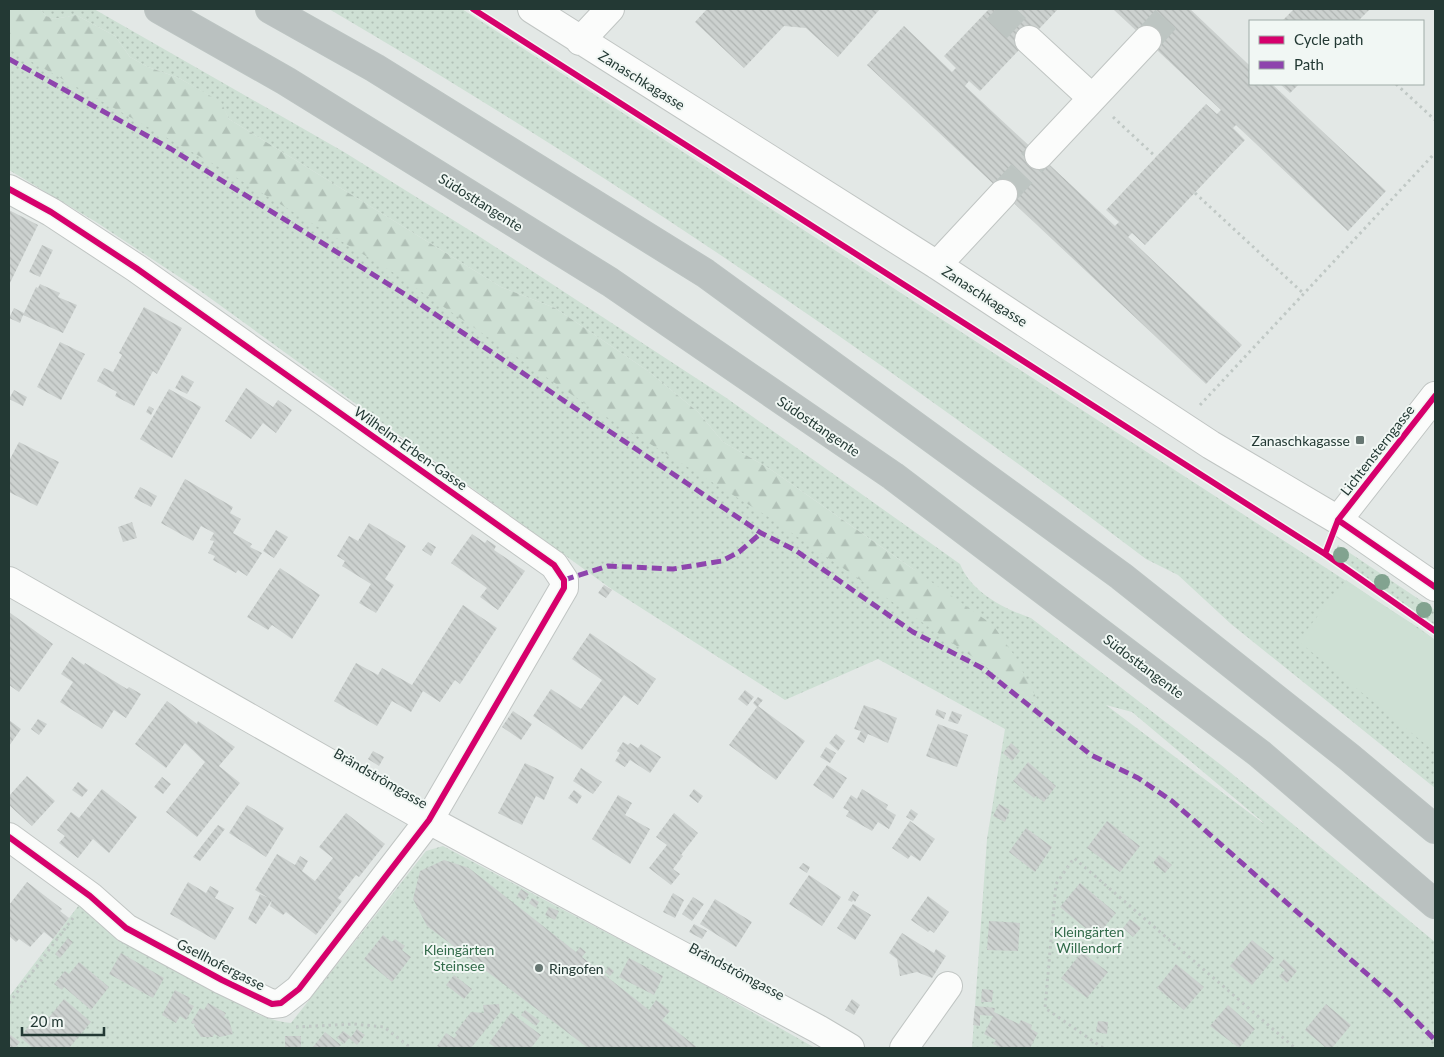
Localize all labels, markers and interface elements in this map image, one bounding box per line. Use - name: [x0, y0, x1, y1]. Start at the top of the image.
- legend: [1249, 20, 1424, 85]
- text: Cycle path: [1294, 30, 1363, 48]
- street label: Zanaschkagasse: [596, 47, 688, 113]
- text: Path: [1294, 55, 1324, 73]
- street label: Südosttangente: [436, 169, 526, 235]
- street label: Zanaschkagasse: [939, 262, 1031, 330]
- street label: Südosttangente: [774, 392, 864, 460]
- street label: Lichtensterngasse: [1336, 401, 1418, 499]
- street label: Wilhelm-Erben-Gasse: [351, 403, 471, 493]
- place label: Zanaschkagasse: [1252, 432, 1350, 449]
- marker: Zanaschkagasse: [1354, 434, 1366, 446]
- street label: Südosttangente: [1101, 630, 1187, 702]
- street label: Brändströmgasse: [331, 744, 431, 812]
- park label: Kleingärten Willendorf: [1054, 923, 1124, 956]
- street label: Gsellhofergasse: [174, 935, 268, 993]
- street label: Brändströmgasse: [686, 939, 788, 1003]
- park label: Kleingärten Steinsee: [424, 941, 494, 974]
- place label: Ringofen: [549, 960, 604, 977]
- marker: Ringofen: [533, 962, 545, 974]
- scale bar: [22, 1004, 105, 1036]
- text: 20 m: [30, 1012, 64, 1030]

